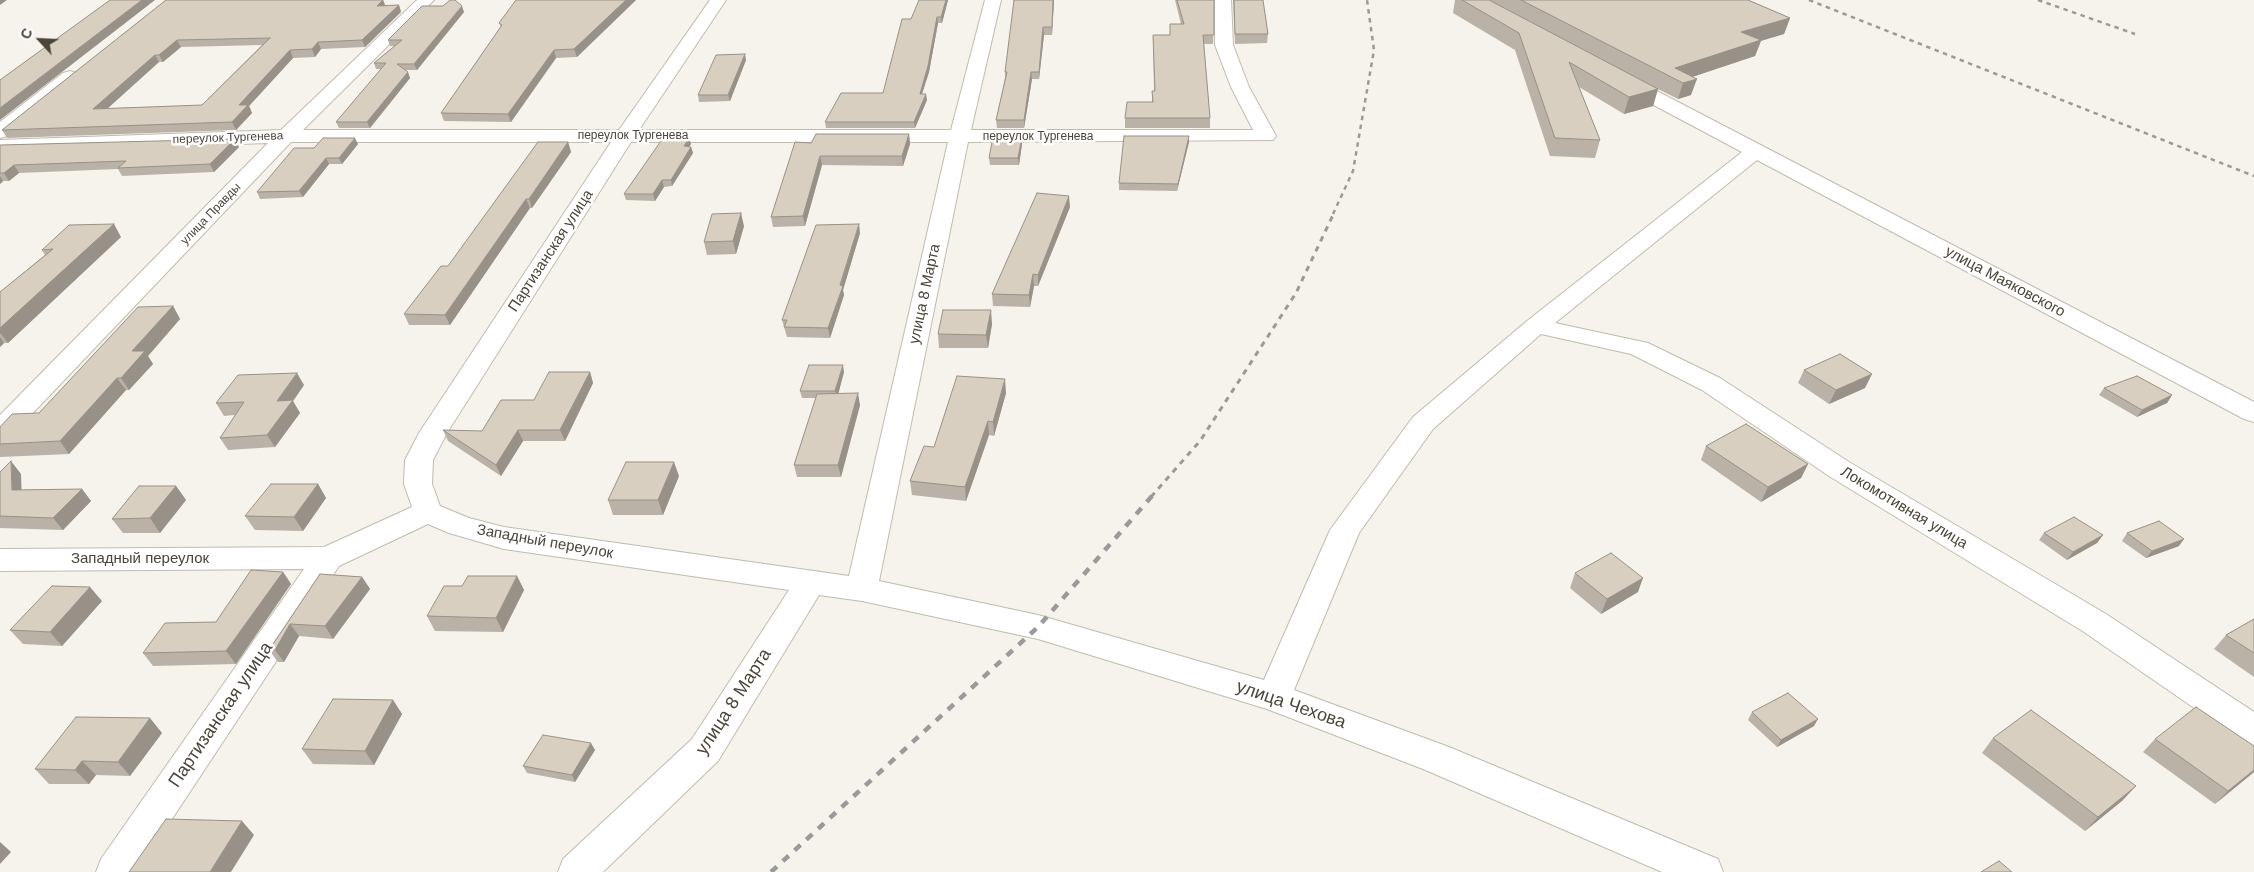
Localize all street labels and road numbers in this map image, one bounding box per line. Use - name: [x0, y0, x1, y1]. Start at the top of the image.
- street label: переулок Тургенева: [172, 129, 284, 147]
- street label: переулок Тургенева: [578, 129, 688, 143]
- street label: переулок Тургенева: [983, 130, 1093, 144]
- street label: улица Правды: [178, 180, 244, 248]
- street label: Партизанская улица: [505, 186, 597, 316]
- street label: улица 8 Марта: [906, 242, 944, 346]
- street label: улица Маяковского: [1942, 243, 2068, 321]
- street label: Локомотивная улица: [1837, 463, 1971, 553]
- street label: Западный переулок: [475, 521, 615, 563]
- street label: Западный переулок: [71, 550, 209, 568]
- street label: Партизанская улица: [164, 638, 278, 792]
- street label: улица 8 Марта: [692, 645, 776, 759]
- street label: улица Чехова: [1233, 676, 1349, 734]

